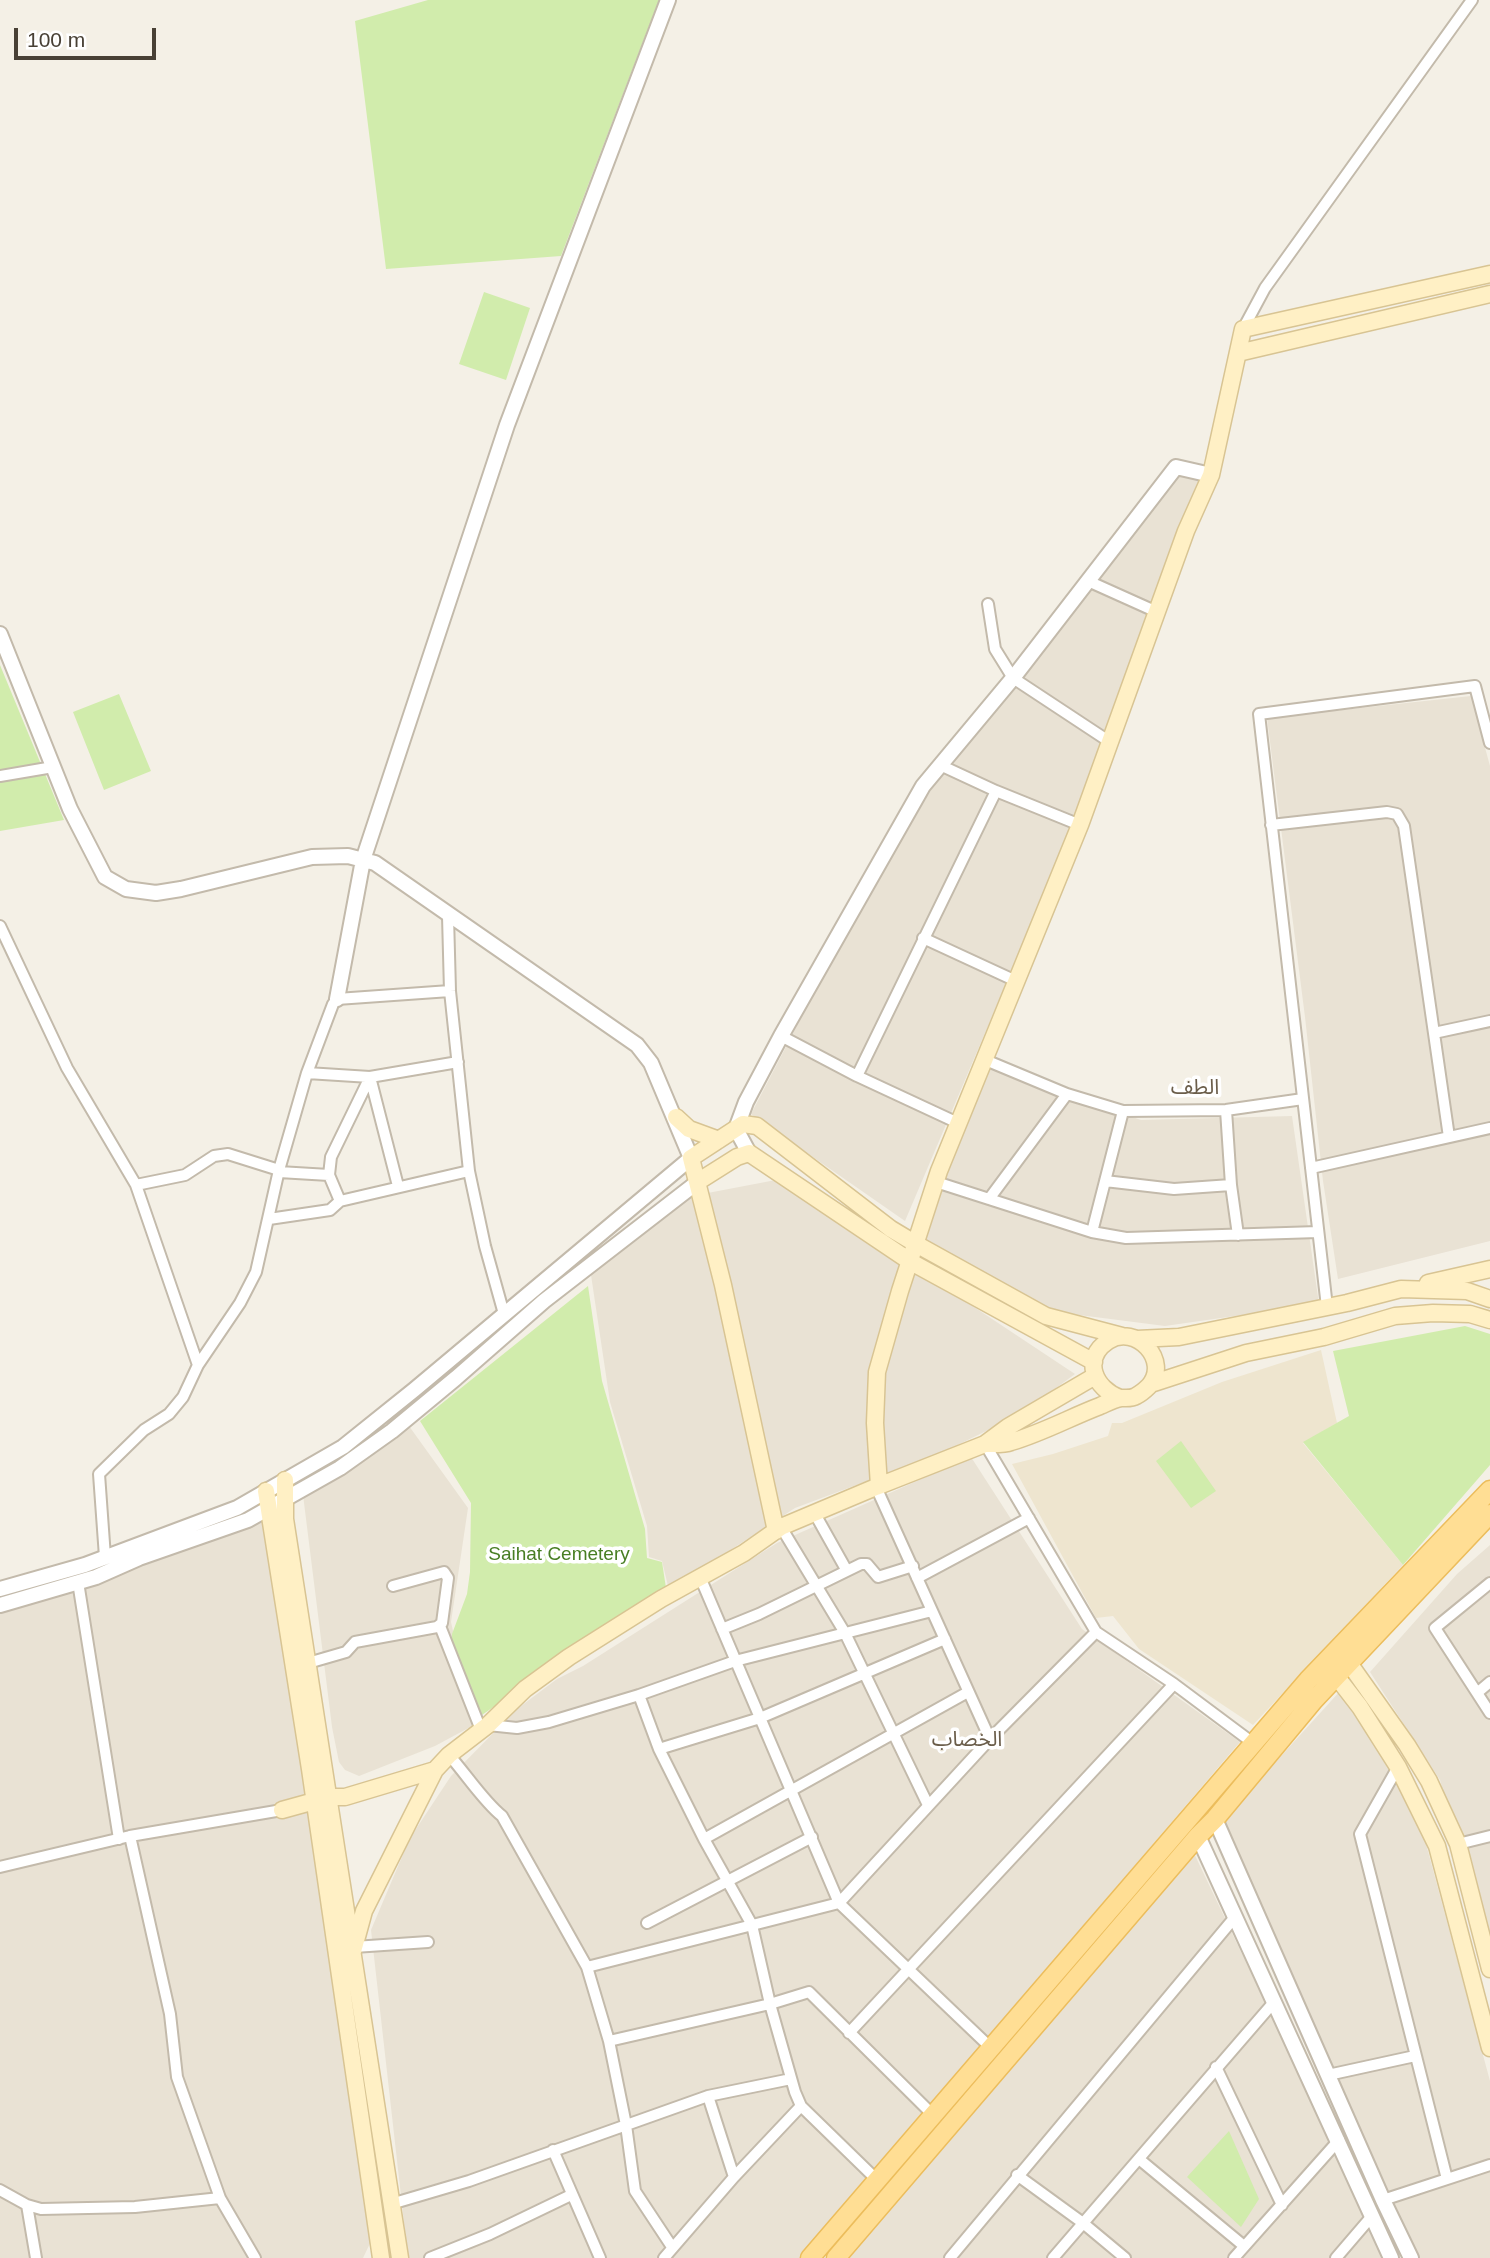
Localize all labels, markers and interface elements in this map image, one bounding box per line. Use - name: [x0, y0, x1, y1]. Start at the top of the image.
- scale bar: [18, 14, 159, 58]
- text: 100 m: [27, 28, 85, 51]
- district label: الطف: [1171, 1075, 1219, 1101]
- park label: Saihat Cemetery: [488, 1544, 630, 1566]
- district label: الخصاب: [932, 1727, 1002, 1753]

